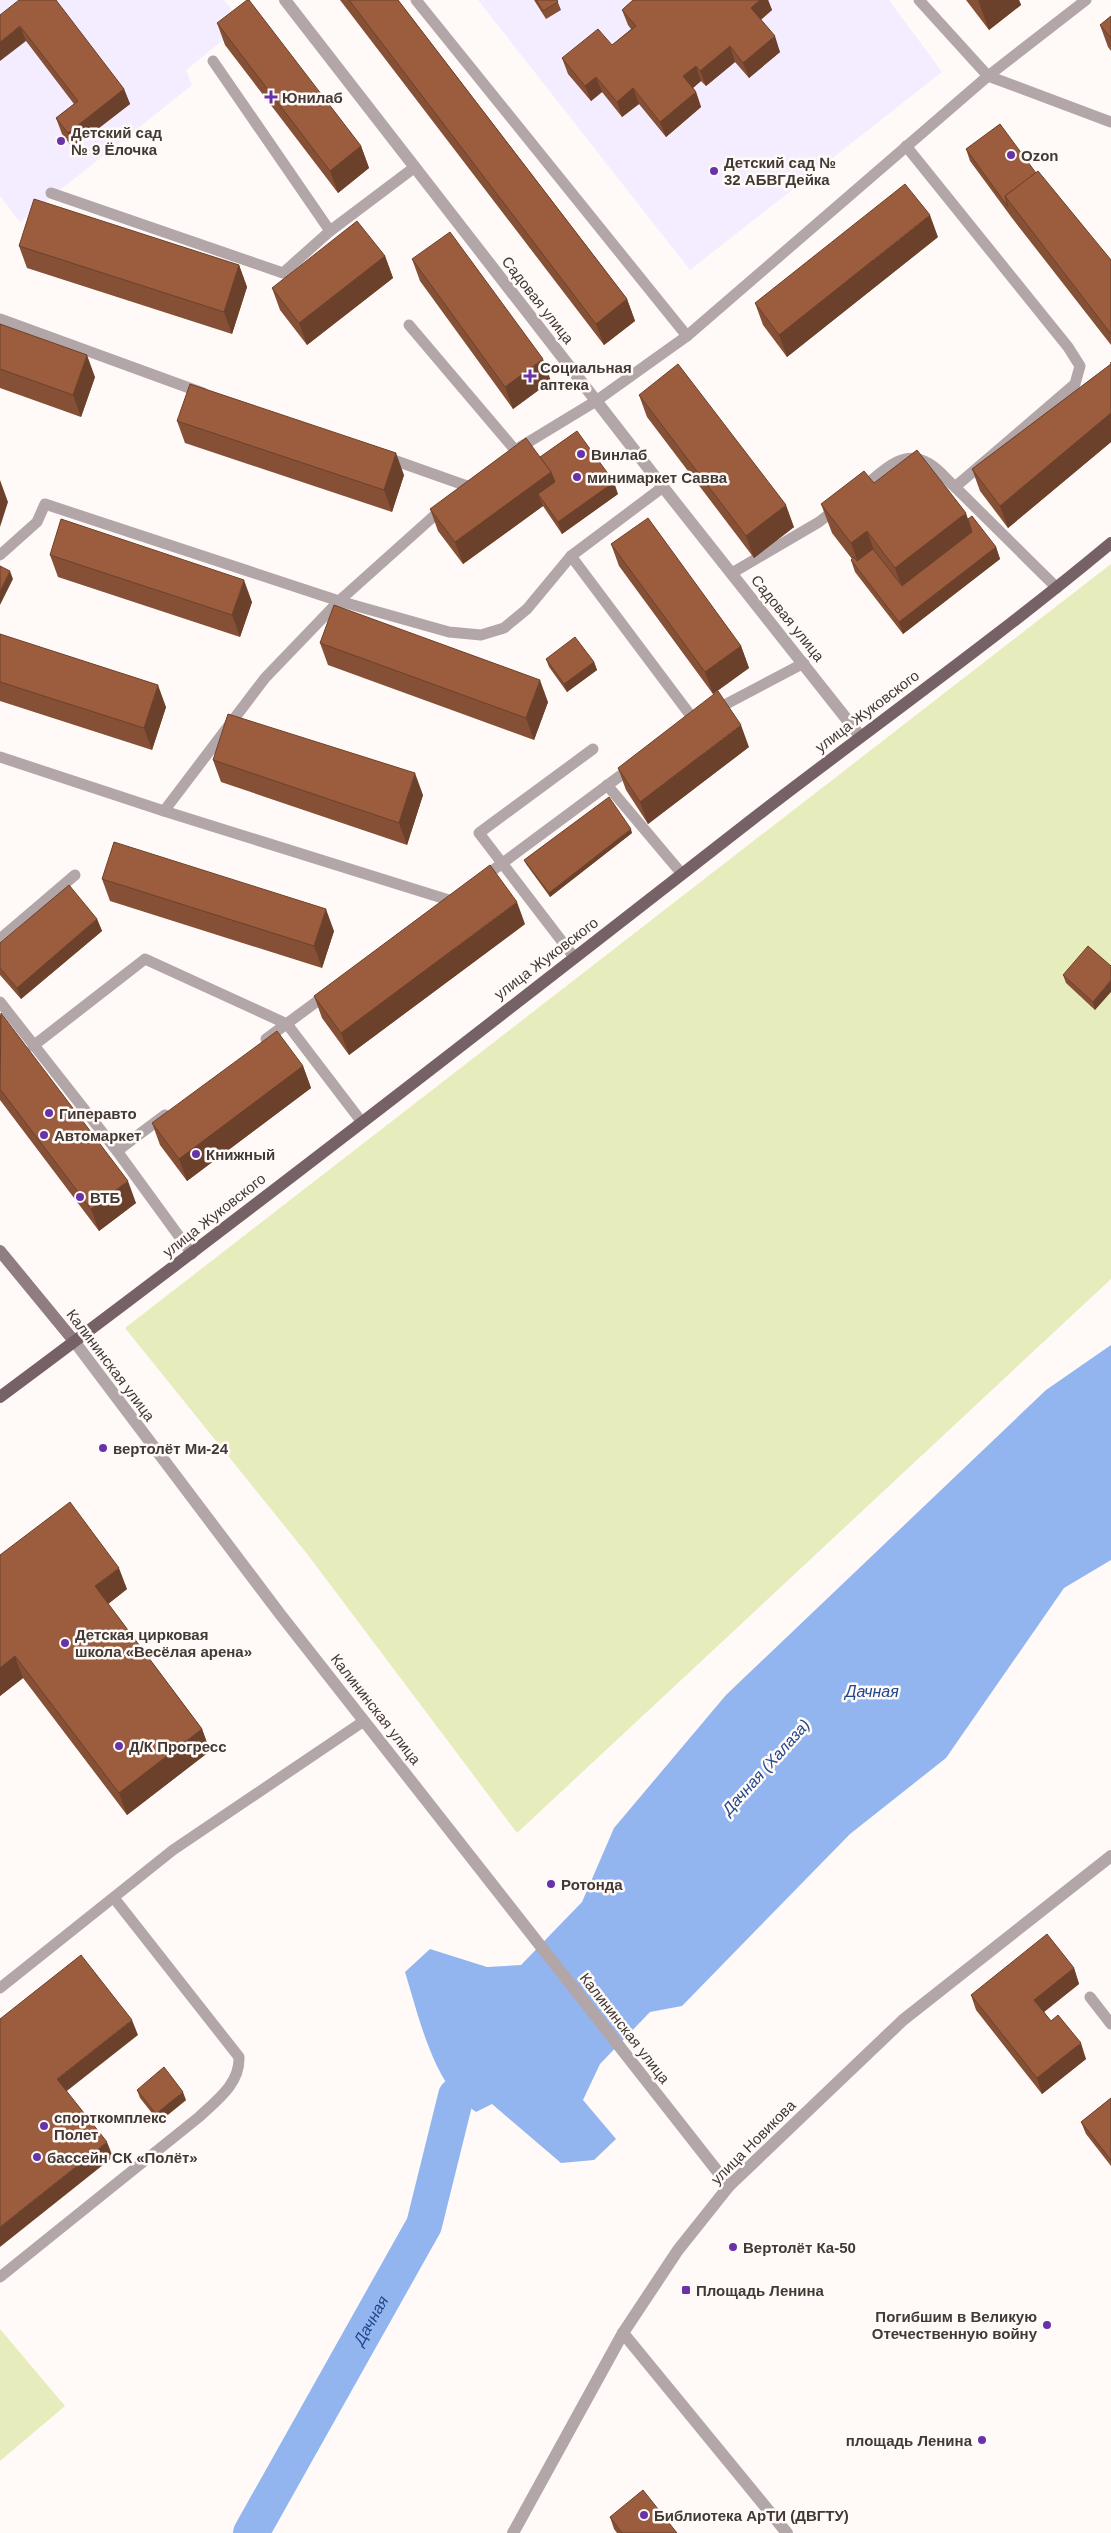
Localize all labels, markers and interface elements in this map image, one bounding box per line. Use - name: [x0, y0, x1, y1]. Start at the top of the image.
- place label: Юнилаб: [282, 89, 343, 106]
- marker: Юнилаб: [264, 90, 278, 104]
- place label: Детский сад № 9 Ёлочка: [71, 124, 162, 158]
- marker: Детский сад № 9 Ёлочка: [55, 135, 67, 147]
- place label: Ozon: [1021, 147, 1059, 164]
- marker: Ozon: [1005, 149, 1017, 161]
- place label: Детский сад № 32 АБВГДейка: [724, 154, 836, 188]
- marker: Детский сад № 32 АБВГДейка: [708, 165, 720, 177]
- street label: Садовая улица: [499, 253, 578, 348]
- place label: Социальная аптека: [540, 359, 632, 393]
- marker: Социальная аптека: [524, 370, 536, 382]
- place label: Винлаб: [591, 446, 647, 463]
- marker: Винлаб: [575, 448, 587, 460]
- place label: минимаркет Савва: [587, 469, 728, 486]
- marker: минимаркет Савва: [571, 471, 583, 483]
- street label: Садовая улица: [748, 571, 828, 665]
- street label: улица Жуковского: [812, 666, 922, 756]
- street label: улица Жуковского: [491, 913, 601, 1003]
- place label: Гиперавто: [59, 1105, 137, 1122]
- marker: Гиперавто: [43, 1107, 55, 1119]
- place label: Автомаркет: [54, 1127, 141, 1144]
- marker: Автомаркет: [38, 1129, 50, 1141]
- place label: Книжный: [206, 1146, 275, 1163]
- marker: Книжный: [190, 1148, 202, 1160]
- street label: улица Жуковского: [159, 1170, 269, 1260]
- place label: ВТБ: [90, 1189, 120, 1206]
- marker: ВТБ: [74, 1191, 86, 1203]
- street label: Калининская улица: [63, 1306, 159, 1425]
- place label: вертолёт Ми-24: [113, 1440, 229, 1457]
- marker: вертолёт Ми-24: [97, 1442, 109, 1454]
- place label: Детская цирковая школа «Весёлая арена»: [75, 1626, 252, 1660]
- marker: Детская цирковая школа «Весёлая арена»: [59, 1637, 71, 1649]
- street label: Калининская улица: [328, 1650, 425, 1768]
- water label: Дачная: [843, 1683, 899, 1700]
- water label: Дачная (Халаза): [718, 1716, 813, 1819]
- place label: Д/К Прогресс: [129, 1738, 227, 1755]
- marker: Д/К Прогресс: [113, 1740, 125, 1752]
- place label: Ротонда: [561, 1876, 623, 1893]
- marker: Ротонда: [545, 1878, 557, 1890]
- street label: Калининская улица: [577, 1969, 674, 2087]
- street label: улица Новикова: [707, 2096, 799, 2188]
- place label: спорткомплекс Полет: [54, 2109, 167, 2143]
- marker: спорткомплекс Полет: [38, 2120, 50, 2132]
- place label: бассейн СК «Полёт»: [47, 2149, 198, 2166]
- marker: бассейн СК «Полёт»: [31, 2151, 43, 2163]
- place label: Вертолёт Ка-50: [743, 2239, 856, 2256]
- marker: Вертолёт Ка-50: [727, 2241, 739, 2253]
- place label: Площадь Ленина: [696, 2282, 825, 2299]
- marker: Площадь Ленина: [680, 2284, 692, 2296]
- water label: Дачная: [349, 2292, 391, 2350]
- place label: Погибшим в Великую Отечественную войну: [872, 2308, 1038, 2342]
- marker: Погибшим в Великую Отечественную войну: [1041, 2319, 1053, 2331]
- place label: площадь Ленина: [846, 2432, 973, 2449]
- marker: площадь Ленина: [976, 2434, 988, 2446]
- place label: Библиотека АрТИ (ДВГТУ): [654, 2507, 849, 2524]
- marker: Библиотека АрТИ (ДВГТУ): [638, 2509, 650, 2521]

